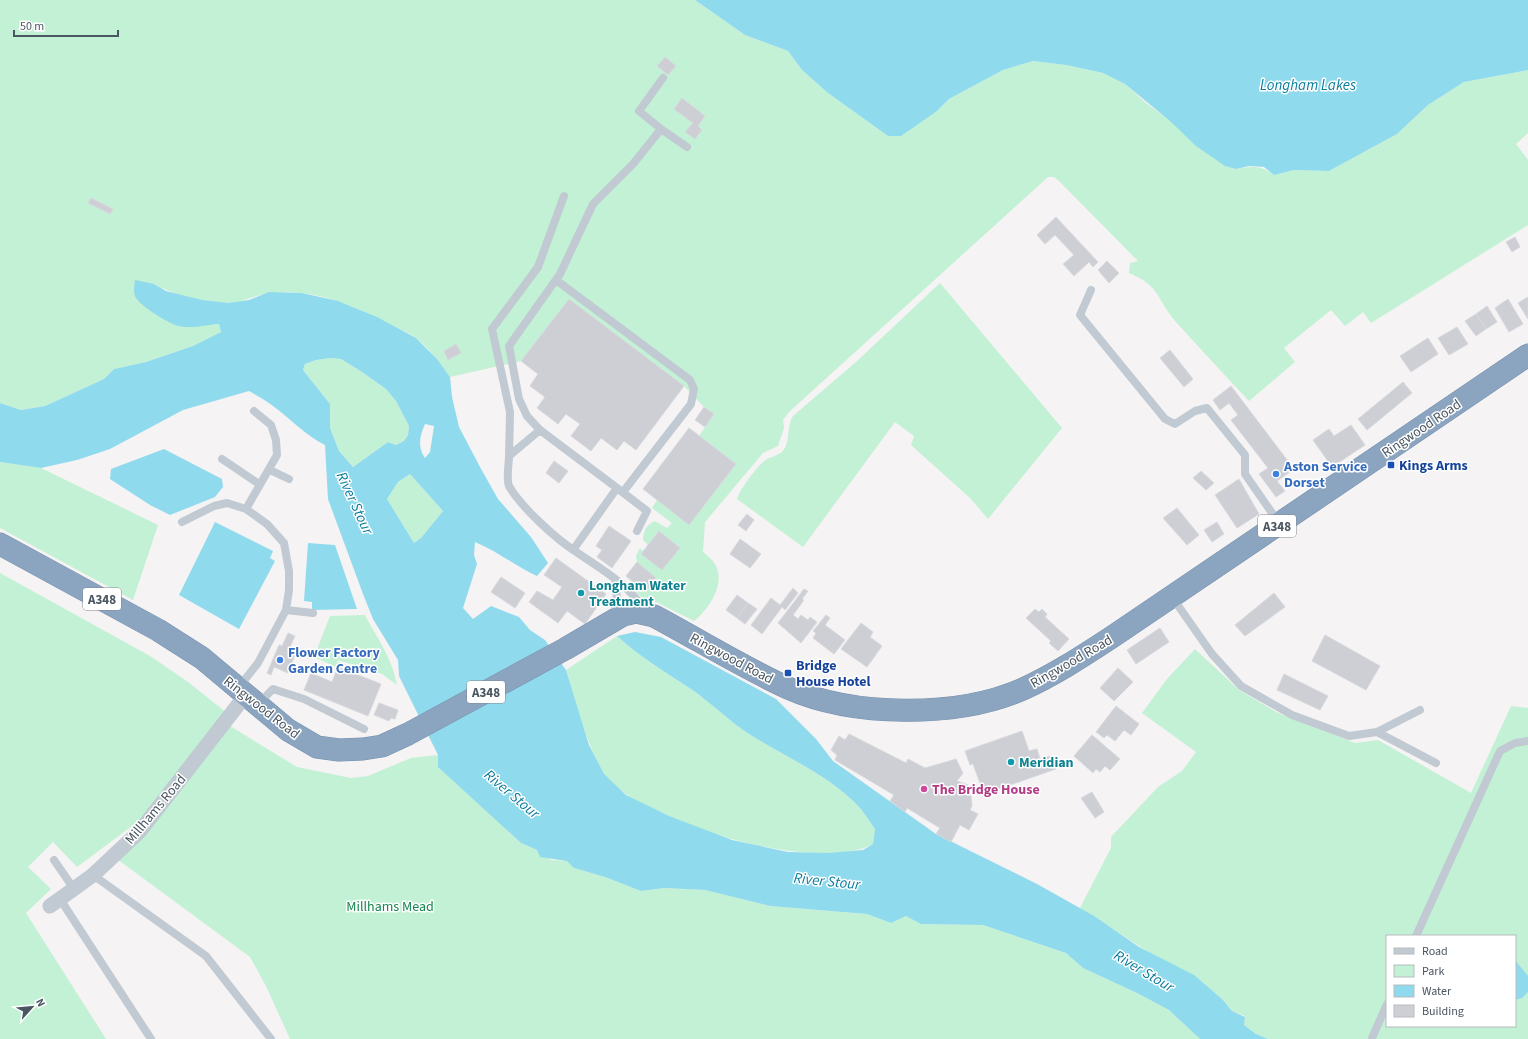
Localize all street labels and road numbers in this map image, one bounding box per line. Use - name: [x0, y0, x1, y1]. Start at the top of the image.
- street label: Ringwood Road: [1378, 395, 1465, 463]
- road number: A348: [1258, 515, 1296, 537]
- road number: A348: [83, 588, 121, 610]
- street label: Ringwood Road: [686, 628, 777, 689]
- street label: Ringwood Road: [1027, 630, 1116, 693]
- street label: Ringwood Road: [219, 672, 304, 744]
- road number: A348: [467, 681, 505, 703]
- street label: Millhams Road: [121, 770, 191, 849]

